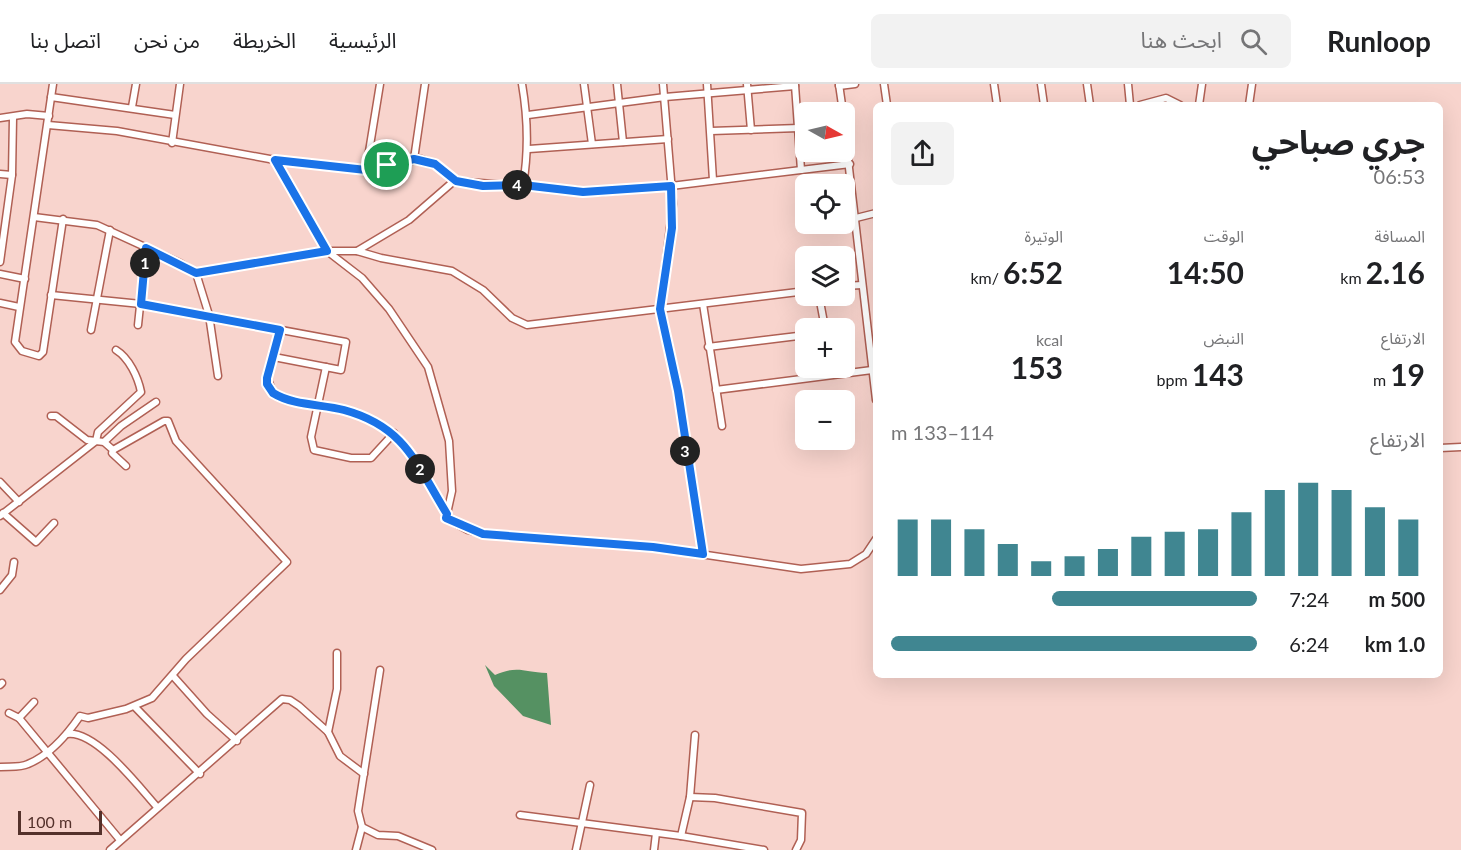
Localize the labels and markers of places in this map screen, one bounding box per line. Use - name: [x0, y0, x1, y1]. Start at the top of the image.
- pin: [361, 139, 412, 190]
- pin: 4: [502, 170, 532, 200]
- pin: 1: [130, 248, 160, 278]
- pin: 3: [670, 436, 700, 466]
- pin: 2: [405, 454, 435, 484]

